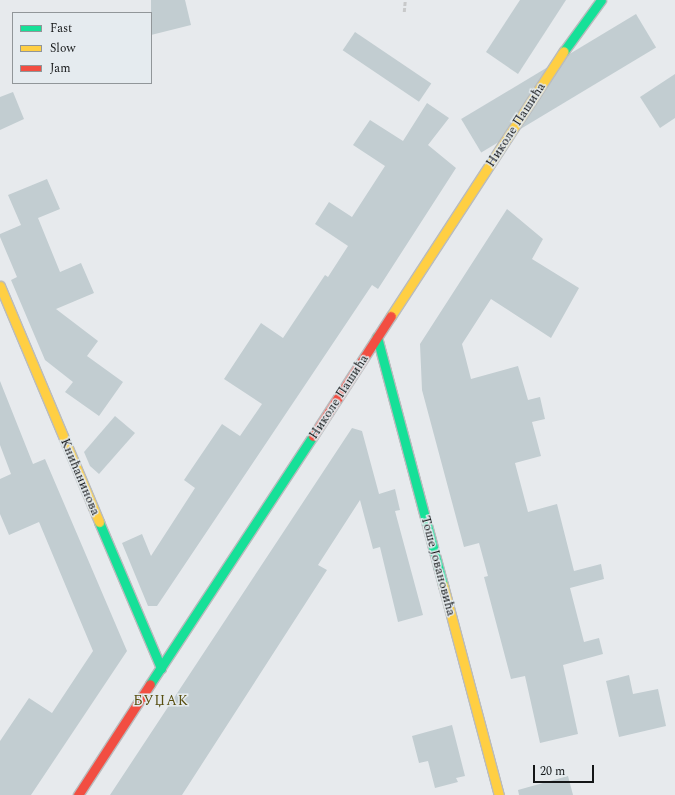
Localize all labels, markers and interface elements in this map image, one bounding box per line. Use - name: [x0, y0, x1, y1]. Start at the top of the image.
- legend: [12, 12, 152, 84]
- text: Fast: [50, 19, 72, 38]
- text: Slow: [50, 39, 75, 58]
- text: Jam: [50, 59, 71, 78]
- street label: Николе Пашића: [483, 80, 549, 170]
- street label: Николе Пашића: [306, 352, 372, 442]
- street label: Книћанинова: [57, 436, 103, 518]
- street label: Тоше Јовановића: [417, 514, 459, 618]
- district label: БУЏАК: [133, 693, 189, 709]
- scale bar: [535, 757, 596, 783]
- text: 20 m: [540, 762, 565, 781]

